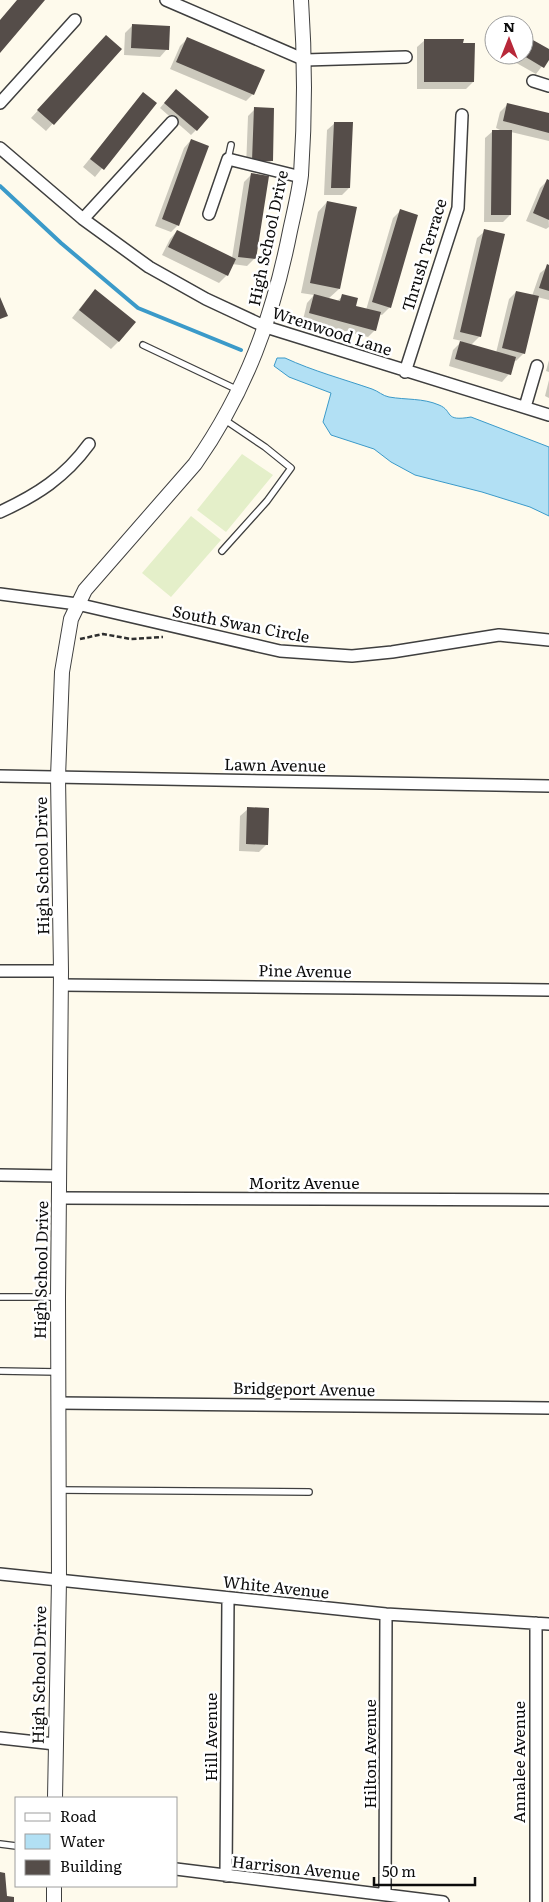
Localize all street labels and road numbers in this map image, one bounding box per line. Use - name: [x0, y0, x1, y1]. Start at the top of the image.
- street label: High School Drive: [241, 168, 293, 308]
- street label: Thrush Terrace: [394, 195, 452, 314]
- street label: Wrenwood Lane: [269, 299, 395, 361]
- street label: South Swan Circle: [170, 598, 312, 648]
- street label: Lawn Avenue: [224, 751, 326, 777]
- street label: High School Drive: [28, 797, 54, 935]
- street label: Pine Avenue: [258, 957, 352, 983]
- street label: Moritz Avenue: [249, 1170, 359, 1194]
- street label: High School Drive: [27, 1201, 53, 1339]
- street label: Bridgeport Avenue: [233, 1375, 375, 1401]
- street label: White Avenue: [222, 1568, 331, 1604]
- street label: High School Drive: [25, 1606, 51, 1744]
- street label: Hill Avenue: [198, 1693, 222, 1781]
- street label: Hilton Avenue: [357, 1699, 381, 1809]
- street label: Annalee Avenue: [506, 1701, 530, 1823]
- street label: Harrison Avenue: [231, 1848, 361, 1886]

